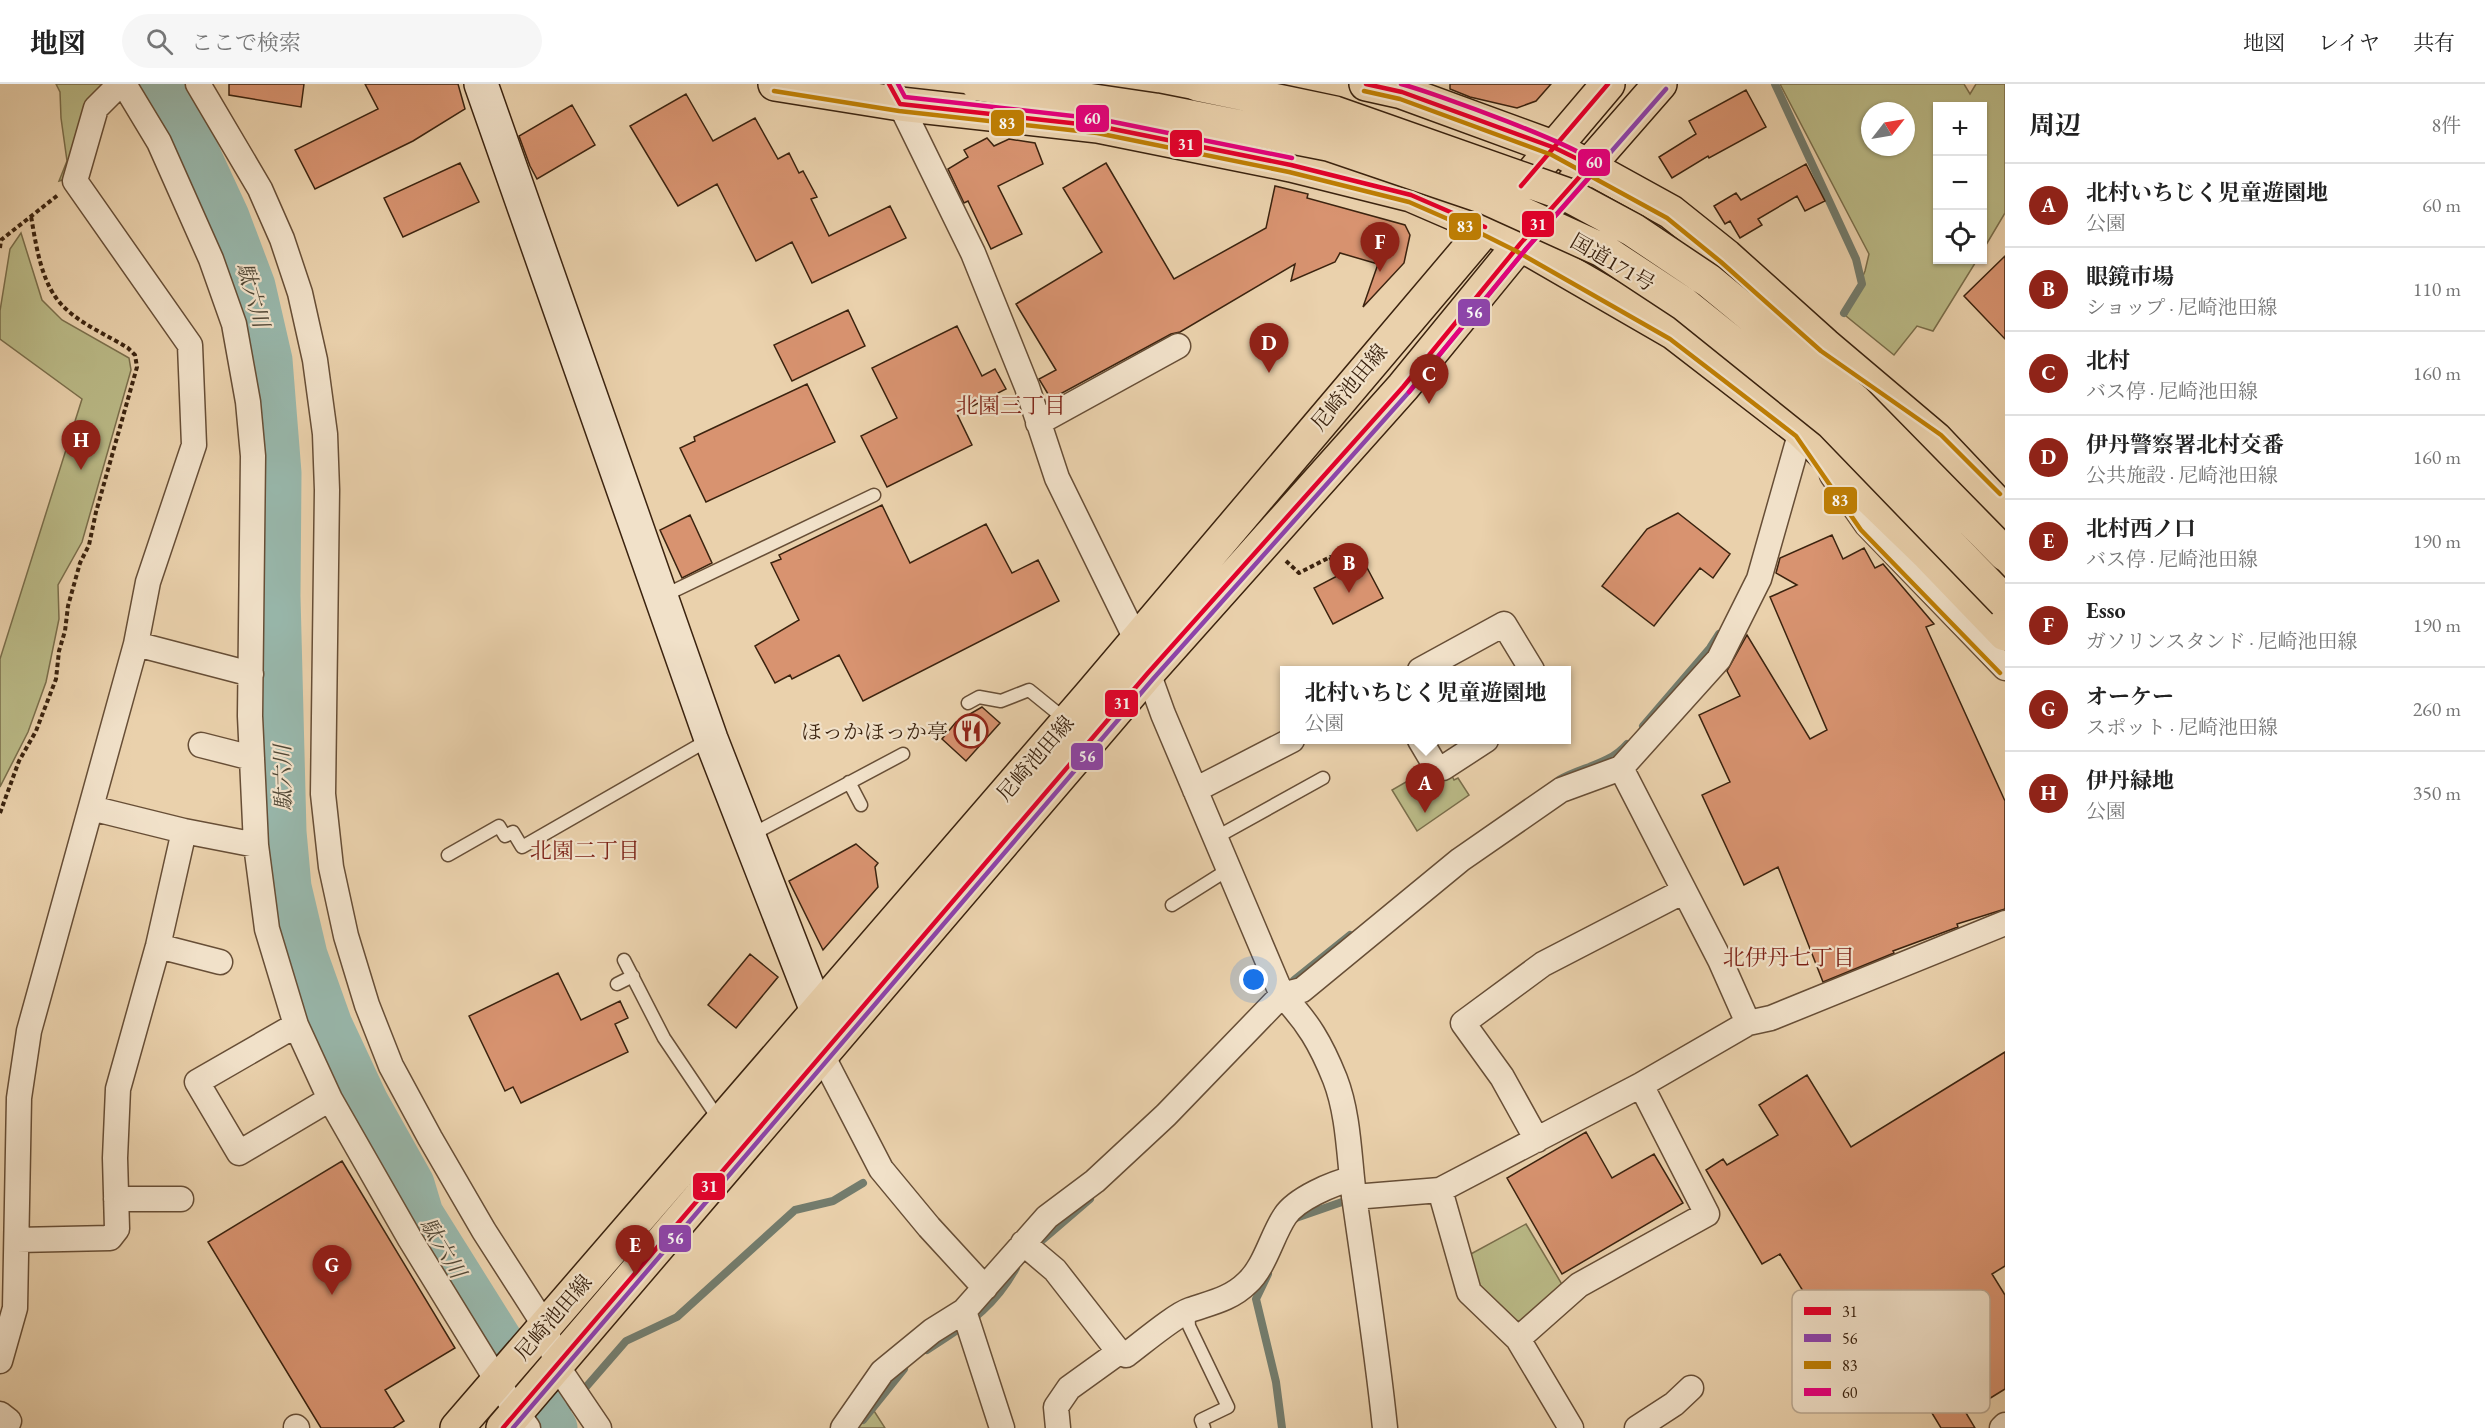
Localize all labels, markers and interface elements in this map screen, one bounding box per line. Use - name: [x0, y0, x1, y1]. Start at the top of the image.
- search box: [122, 14, 542, 68]
- text: 地図: [30, 25, 86, 61]
- icon: search: [143, 25, 176, 58]
- text: ここで検索: [191, 28, 301, 57]
- text: 地図: [2243, 29, 2285, 56]
- text: レイヤ: [2318, 29, 2380, 56]
- text: 共有: [2413, 29, 2455, 56]
- north arrow: [1861, 102, 1915, 156]
- map controls: [1933, 102, 1987, 264]
- button: +: [1933, 102, 1987, 156]
- line badge: 60: [1075, 104, 1110, 133]
- text: 60: [1084, 108, 1101, 129]
- text: 周辺: [2029, 108, 2081, 142]
- line badge: 83: [990, 109, 1025, 137]
- text: 8件: [2431, 112, 2461, 138]
- text: 83: [999, 113, 1015, 134]
- line badge: 31: [1169, 129, 1203, 158]
- text: 31: [1178, 134, 1194, 155]
- line badge: 60: [1577, 148, 1611, 177]
- text: 60: [1586, 152, 1603, 173]
- button: −: [1933, 156, 1987, 210]
- text: 北村いちじく児童遊園地: [2086, 178, 2328, 207]
- text: A: [2041, 192, 2056, 218]
- text: 60 m: [2422, 192, 2461, 218]
- line badge: 31: [1521, 210, 1555, 238]
- button: locate: [1933, 210, 1987, 264]
- text: 公園: [2086, 210, 2126, 236]
- line badge: 83: [1448, 212, 1482, 241]
- text: 31: [1530, 214, 1546, 235]
- text: 83: [1457, 216, 1473, 237]
- pin: F: [1360, 222, 1400, 272]
- street label: 国道171号: [1566, 227, 1660, 297]
- water label: 駄六川: [230, 259, 277, 333]
- text: 眼鏡市場: [2086, 262, 2174, 291]
- text: B: [2042, 276, 2055, 302]
- text: 110 m: [2413, 276, 2461, 302]
- text: ショップ · 尼崎池田線: [2086, 294, 2278, 320]
- line badge: 56: [1457, 298, 1491, 327]
- text: 56: [1466, 302, 1483, 323]
- pin: D: [1250, 324, 1288, 373]
- street label: 尼崎池田線: [1305, 338, 1393, 436]
- text: 北村: [2086, 346, 2130, 375]
- pin: C: [1410, 354, 1448, 404]
- text: C: [2041, 360, 2056, 386]
- text: 160 m: [2413, 360, 2461, 386]
- text: バス停 · 尼崎池田線: [2086, 378, 2258, 404]
- district label: 北園三丁目: [956, 391, 1066, 420]
- pin: H: [62, 420, 100, 470]
- text: 伊丹警察署北村交番: [2086, 430, 2284, 459]
- text: D: [2041, 444, 2056, 470]
- text: 160 m: [2413, 444, 2461, 470]
- text: 公共施設 · 尼崎池田線: [2086, 462, 2278, 488]
- line badge: 83: [1823, 486, 1858, 515]
- text: 83: [1832, 490, 1848, 511]
- text: 北村西ノ口: [2086, 514, 2196, 543]
- text: E: [2043, 528, 2054, 554]
- text: 190 m: [2413, 528, 2461, 554]
- pin: B: [1330, 544, 1368, 593]
- text: バス停 · 尼崎池田線: [2086, 546, 2258, 572]
- text: Esso: [2086, 596, 2126, 625]
- text: F: [2043, 612, 2054, 638]
- text: 190 m: [2413, 612, 2461, 638]
- text: ガソリンスタンド · 尼崎池田線: [2086, 628, 2357, 654]
- popup: [1280, 666, 1571, 744]
- text: 北村いちじく児童遊園地: [1304, 678, 1547, 707]
- text: オーケー: [2086, 682, 2174, 711]
- line badge: 31: [1104, 689, 1139, 718]
- text: 31: [1114, 693, 1130, 714]
- text: G: [2041, 696, 2056, 722]
- text: 260 m: [2413, 696, 2461, 722]
- street label: 尼崎池田線: [990, 710, 1080, 806]
- text: 公園: [1304, 710, 1344, 736]
- restaurant icon: ほっかほっか亭: [953, 713, 989, 749]
- text: スポット · 尼崎池田線: [2086, 714, 2278, 740]
- place label: ほっかほっか亭: [801, 718, 948, 745]
- line badge: 56: [1070, 742, 1104, 771]
- water label: 駄六川: [268, 743, 298, 811]
- text: 56: [1079, 746, 1096, 767]
- pin: A: [1406, 764, 1444, 813]
- text: 伊丹緑地: [2086, 766, 2174, 795]
- text: H: [2040, 780, 2057, 806]
- text: 350 m: [2413, 780, 2461, 806]
- text: 公園: [2086, 798, 2126, 824]
- district label: 北園二丁目: [530, 836, 640, 865]
- district label: 北伊丹七丁目: [1723, 943, 1855, 972]
- your location: [1239, 965, 1268, 994]
- line badge: 31: [692, 1172, 726, 1201]
- text: 31: [701, 1176, 717, 1197]
- water label: 駄六川: [414, 1212, 473, 1285]
- line badge: 56: [658, 1224, 692, 1253]
- pin: E: [616, 1226, 654, 1275]
- text: 56: [667, 1228, 684, 1249]
- pin: G: [312, 1246, 352, 1295]
- street label: 尼崎池田線: [508, 1269, 598, 1365]
- legend: [1792, 1290, 1990, 1413]
- text: 31: [1842, 1301, 1857, 1322]
- text: 56: [1842, 1328, 1858, 1349]
- text: 83: [1842, 1355, 1858, 1376]
- text: 60: [1842, 1382, 1858, 1403]

